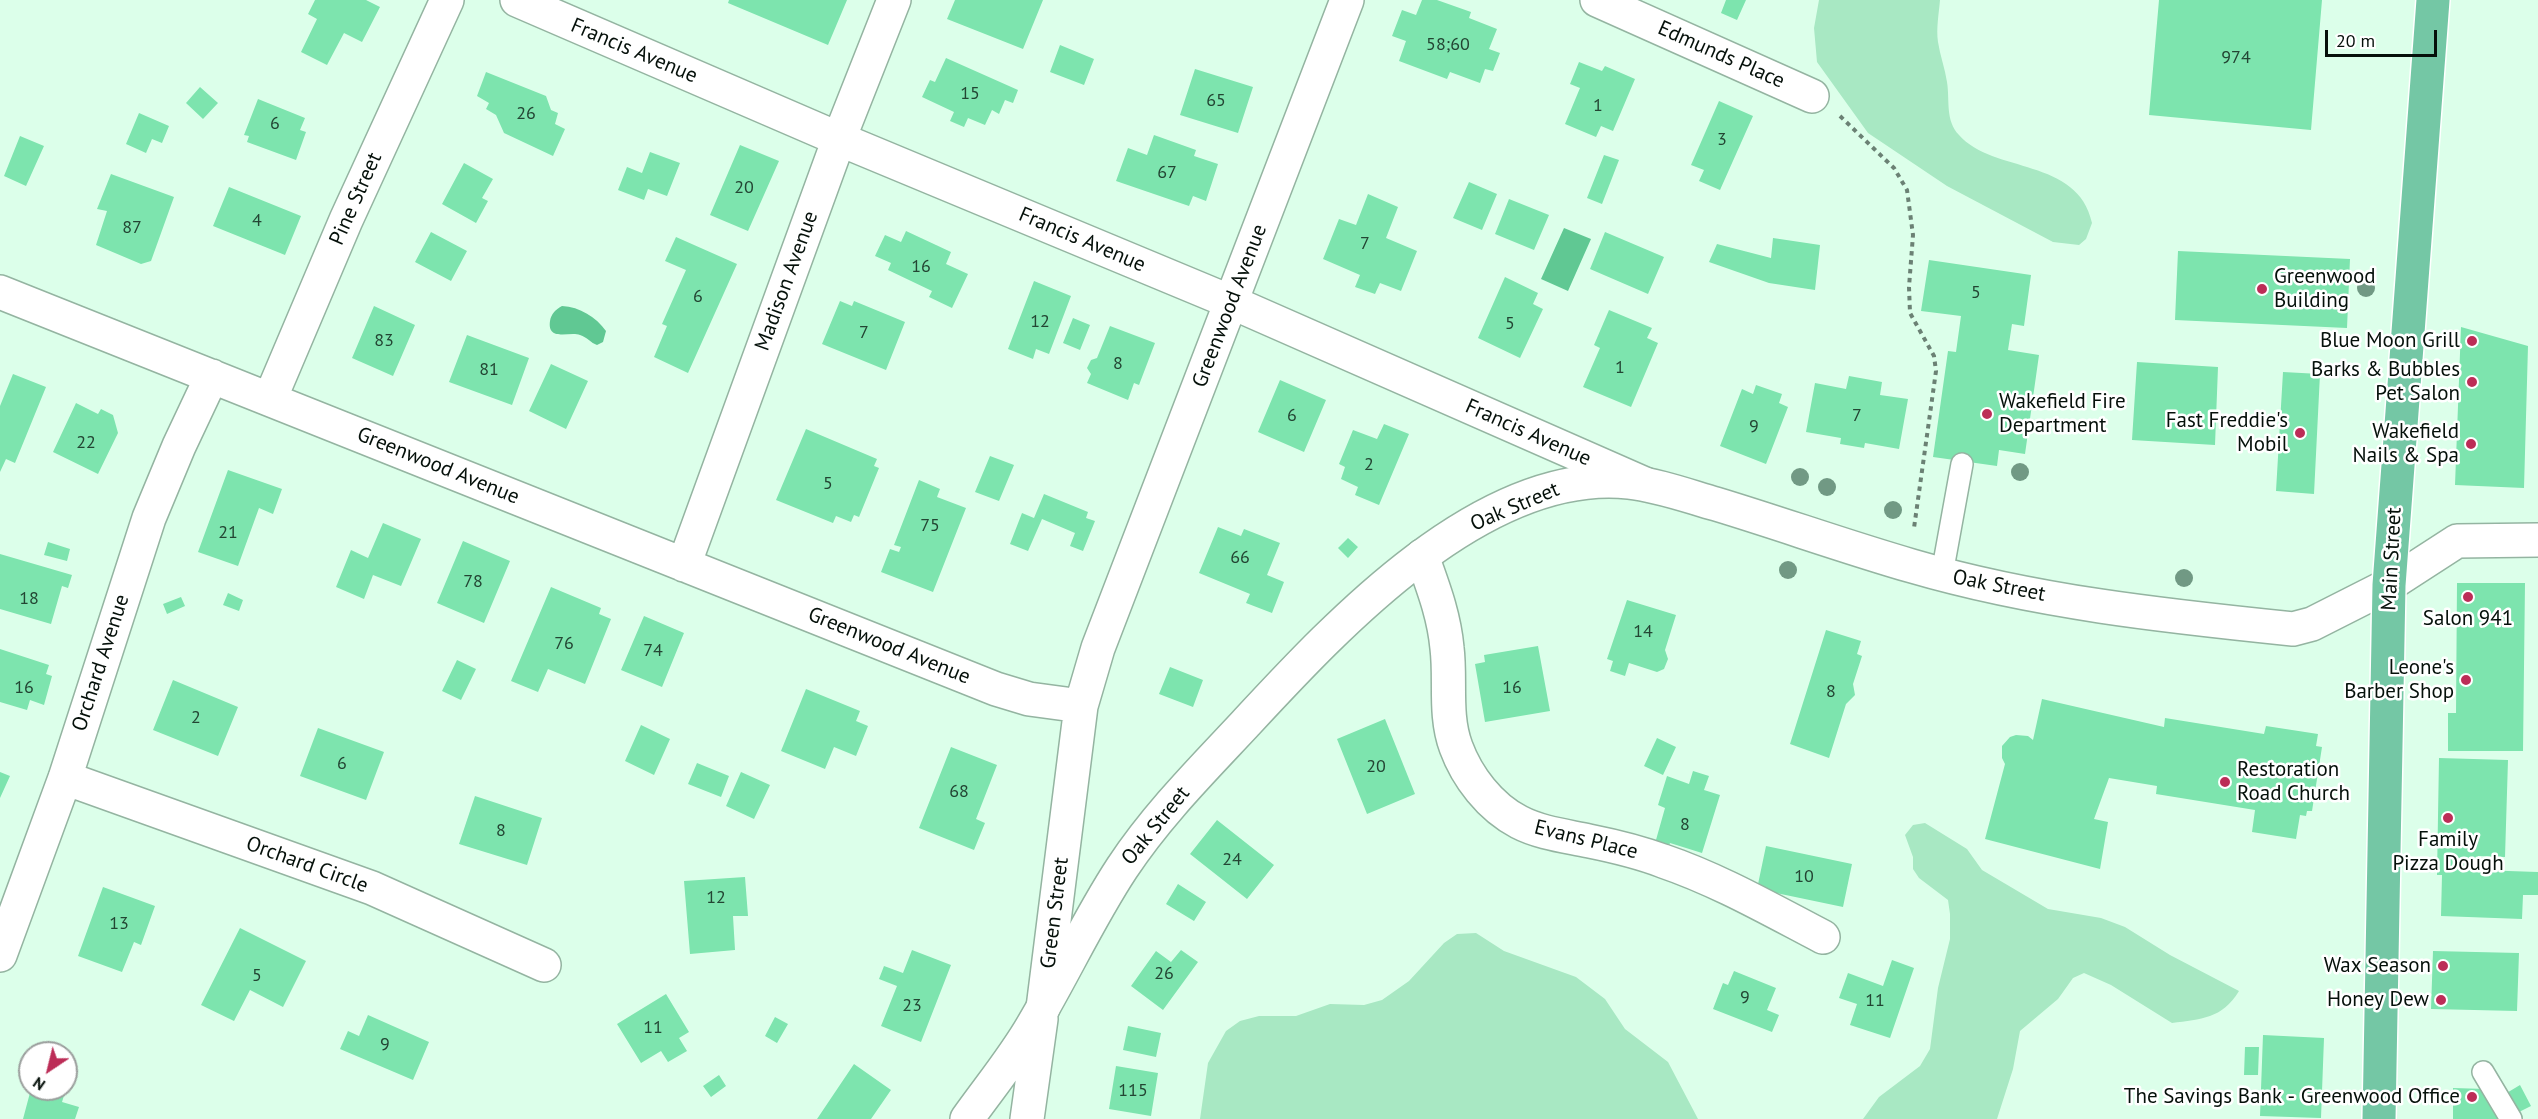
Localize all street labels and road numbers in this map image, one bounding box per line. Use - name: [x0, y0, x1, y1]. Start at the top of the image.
- street label: Francis Avenue: [567, 13, 701, 89]
- street label: Edmunds Place: [1654, 16, 1788, 94]
- street label: Pine Street: [324, 149, 388, 249]
- street label: Francis Avenue: [1015, 202, 1149, 278]
- street label: Madison Avenue: [750, 208, 824, 354]
- street label: Greenwood Avenue: [1187, 221, 1273, 391]
- street label: Francis Avenue: [1461, 394, 1595, 472]
- street label: Greenwood Avenue: [353, 422, 523, 510]
- street label: Oak Street: [1467, 477, 1563, 537]
- street label: Main Street: [2377, 507, 2407, 611]
- street label: Oak Street: [1950, 565, 2048, 607]
- street label: Orchard Avenue: [67, 591, 135, 735]
- street label: Greenwood Avenue: [804, 602, 974, 690]
- street label: Oak Street: [1117, 782, 1195, 870]
- street label: Evans Place: [1532, 815, 1640, 865]
- street label: Orchard Circle: [243, 831, 371, 899]
- street label: Green Street: [1036, 856, 1074, 970]

